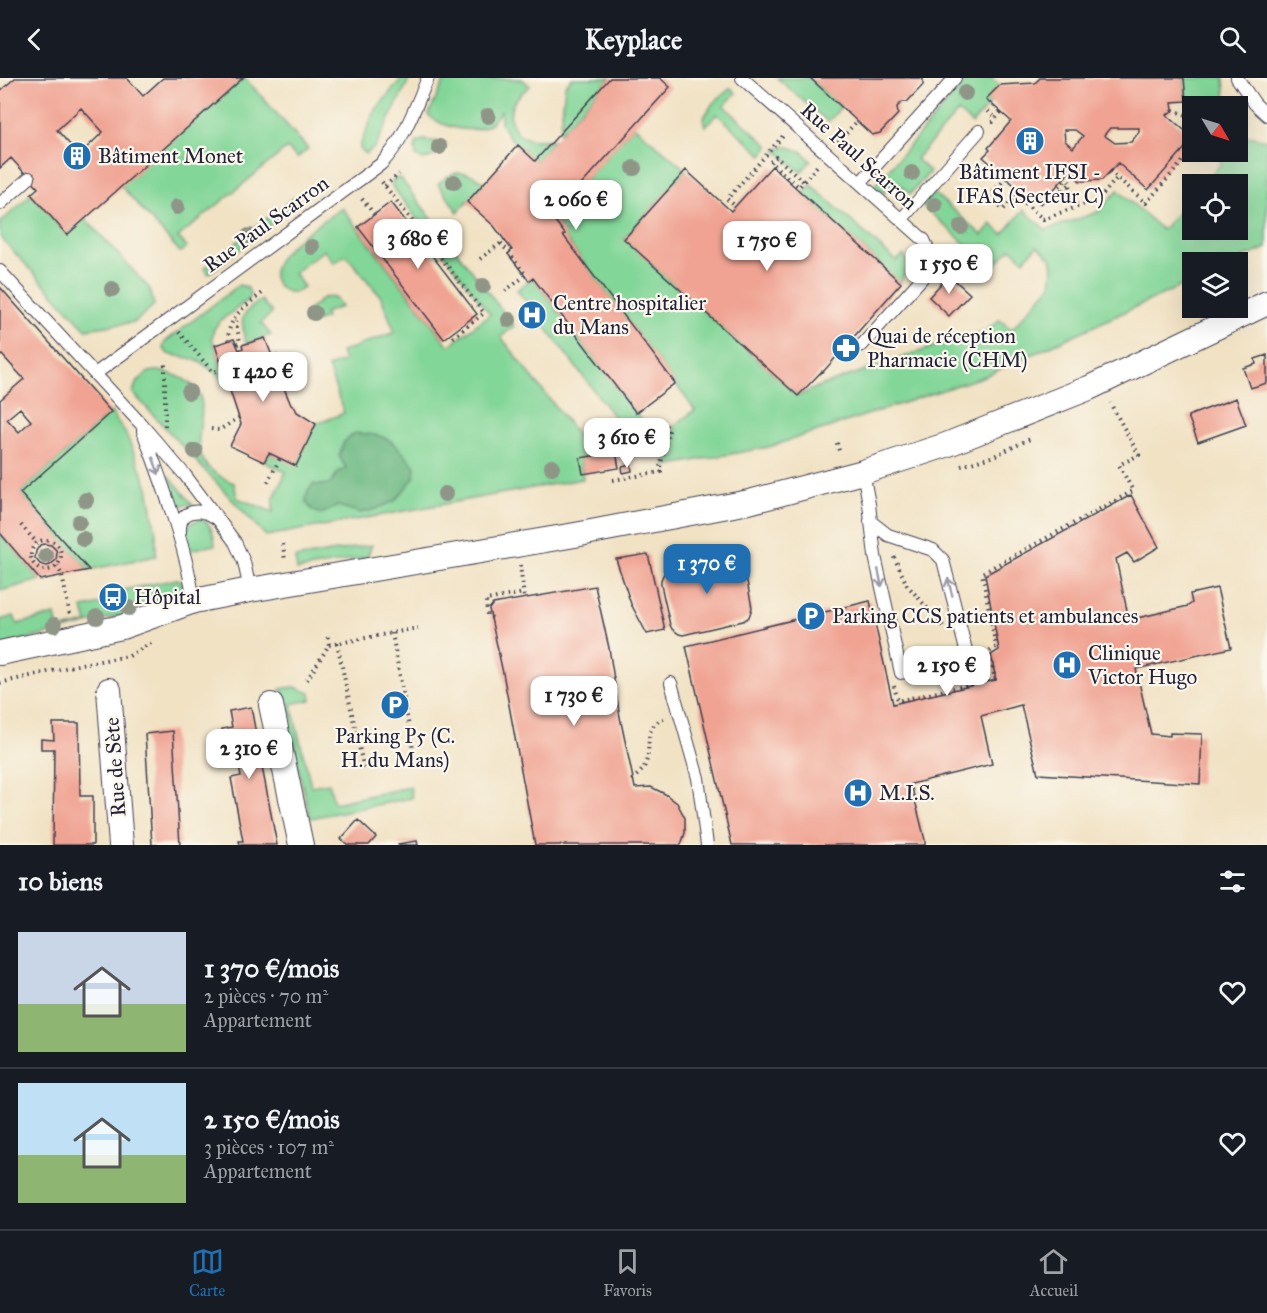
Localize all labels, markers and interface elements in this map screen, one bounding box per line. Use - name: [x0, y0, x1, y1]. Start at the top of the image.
- icon: back: [18, 23, 51, 56]
- text: Keyplace: [585, 23, 682, 56]
- icon: search: [1216, 23, 1249, 56]
- north arrow: [1182, 96, 1248, 162]
- map controls: [1182, 96, 1248, 318]
- street label: Rue Paul Scarron: [795, 97, 923, 215]
- building icon: Bâtiment IFSI - IFAS (Secteur C): [1014, 125, 1046, 157]
- building icon: Bâtiment Monet: [61, 140, 93, 172]
- place label: Bâtiment Monet: [98, 143, 244, 169]
- place label: Bâtiment IFSI - IFAS (Secteur C): [956, 159, 1104, 209]
- street label: Rue Paul Scarron: [198, 170, 334, 278]
- button: locate: [1182, 174, 1248, 240]
- pin: 2 060 €: [521, 180, 631, 231]
- text: 2 060 €: [544, 187, 608, 211]
- pin: 3 680 €: [363, 219, 473, 270]
- pin: 1 750 €: [712, 221, 822, 272]
- text: 3 680 €: [387, 226, 449, 250]
- text: 1 750 €: [737, 228, 797, 252]
- pin: 1 550 €: [894, 244, 1004, 295]
- text: 1 550 €: [920, 251, 978, 275]
- button: layers: [1182, 252, 1248, 318]
- place label: Centre hospitalier du Mans: [553, 290, 706, 340]
- hospital icon: Centre hospitalier du Mans: [516, 299, 548, 331]
- place label: Quai de réception Pharmacie (CHM): [867, 323, 1028, 373]
- pharmacy icon: Quai de réception Pharmacie (CHM): [830, 332, 862, 364]
- pin: 1 420 €: [208, 352, 318, 403]
- text: 1 420 €: [232, 359, 294, 383]
- pin: 3 610 €: [572, 418, 682, 469]
- text: 3 610 €: [598, 425, 656, 449]
- one-way arrow: [151, 456, 162, 475]
- pin: 1 370 €: [652, 544, 762, 595]
- text: 1 370 €: [678, 551, 736, 575]
- one-way arrow: [875, 569, 887, 588]
- one-way arrow: [943, 578, 955, 597]
- bus stop icon: Hôpital: [97, 581, 129, 613]
- place label: Hôpital: [134, 584, 201, 610]
- parking icon: Parking CCS patients et ambulances: [795, 600, 827, 632]
- place label: Parking CCS patients et ambulances: [832, 603, 1138, 629]
- place label: Clinique Victor Hugo: [1087, 640, 1198, 690]
- pin: 2 150 €: [892, 646, 1002, 697]
- hospital icon: Clinique Victor Hugo: [1051, 649, 1083, 681]
- text: 2 150 €: [917, 653, 977, 677]
- pin: 1 730 €: [519, 676, 629, 727]
- text: 1 730 €: [545, 683, 603, 707]
- parking icon: Parking P5 (C. H. du Mans): [379, 689, 411, 721]
- street label: Rue de Sète: [99, 716, 131, 818]
- place label: Parking P5 (C. H. du Mans): [335, 723, 455, 773]
- pin: 2 310 €: [194, 729, 304, 780]
- text: 2 310 €: [220, 736, 278, 760]
- hospital icon: M.I.S.: [842, 777, 874, 809]
- place label: M.I.S.: [879, 780, 935, 806]
- text: 10 biens: [18, 865, 103, 897]
- icon: filters: [1216, 865, 1249, 898]
- text: 1 370 €/mois: [204, 952, 339, 984]
- icon: home: [66, 956, 138, 1028]
- icon: heart: [1216, 976, 1249, 1009]
- text: 2 pièces · 70 m²: [204, 984, 328, 1008]
- text: Appartement: [204, 1008, 312, 1032]
- text: 2 150 €/mois: [204, 1103, 340, 1135]
- icon: home: [66, 1107, 138, 1179]
- icon: heart: [1216, 1127, 1249, 1160]
- text: 3 pièces · 107 m²: [204, 1135, 334, 1159]
- text: Appartement: [204, 1159, 312, 1183]
- tab: Carte: [189, 1245, 225, 1300]
- tab: Favoris: [603, 1245, 652, 1300]
- tab: Accueil: [1030, 1245, 1078, 1300]

